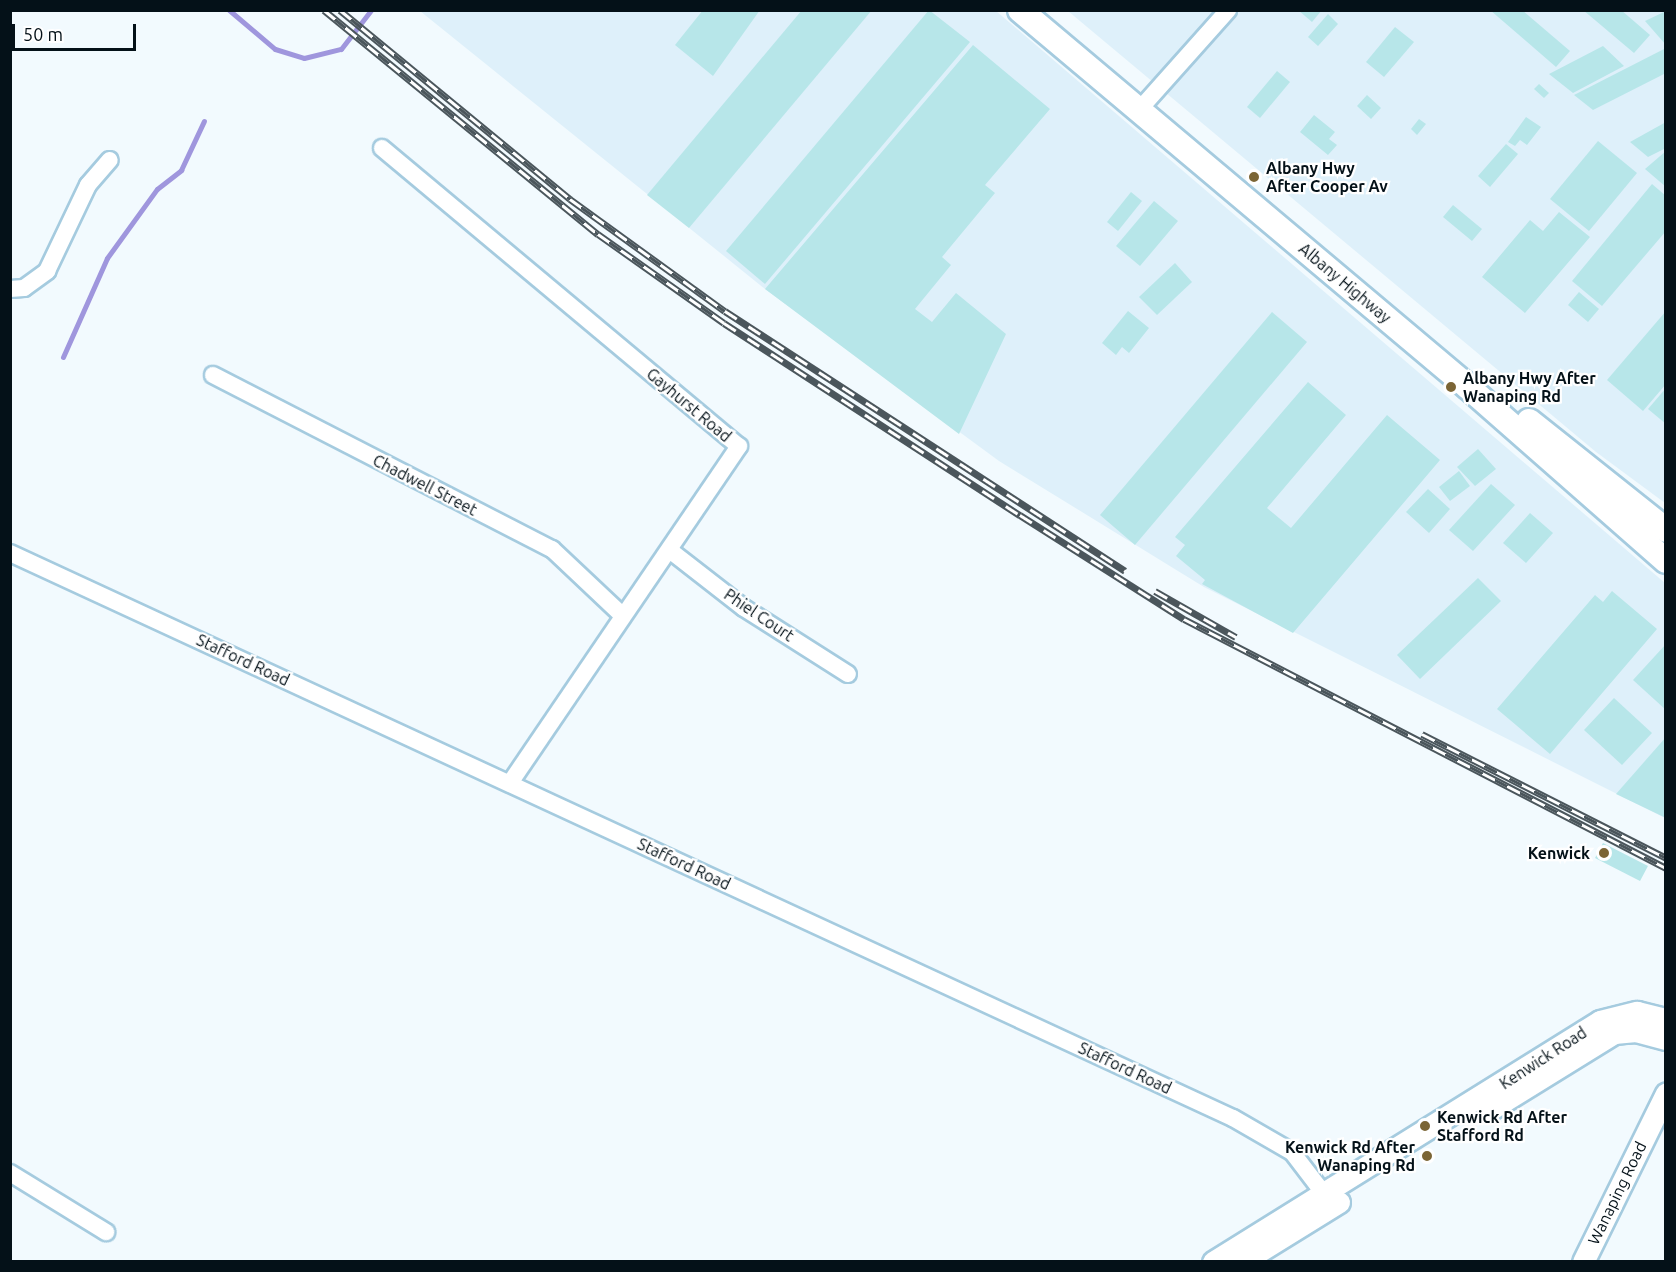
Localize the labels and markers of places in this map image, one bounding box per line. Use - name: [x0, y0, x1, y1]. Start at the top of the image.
- place label: Albany Hwy After Cooper Av: [1266, 158, 1388, 196]
- marker: Albany Hwy After Cooper Av: [1247, 170, 1261, 184]
- place label: Albany Hwy After Wanaping Rd: [1463, 368, 1596, 406]
- marker: Albany Hwy After Wanaping Rd: [1444, 380, 1458, 394]
- place label: Kenwick: [1528, 843, 1590, 863]
- marker: Kenwick: [1595, 844, 1613, 862]
- place label: Kenwick Rd After Stafford Rd: [1437, 1107, 1567, 1145]
- marker: Kenwick Rd After Stafford Rd: [1418, 1119, 1432, 1133]
- place label: Kenwick Rd After Wanaping Rd: [1285, 1137, 1415, 1175]
- marker: Kenwick Rd After Wanaping Rd: [1420, 1149, 1434, 1163]

